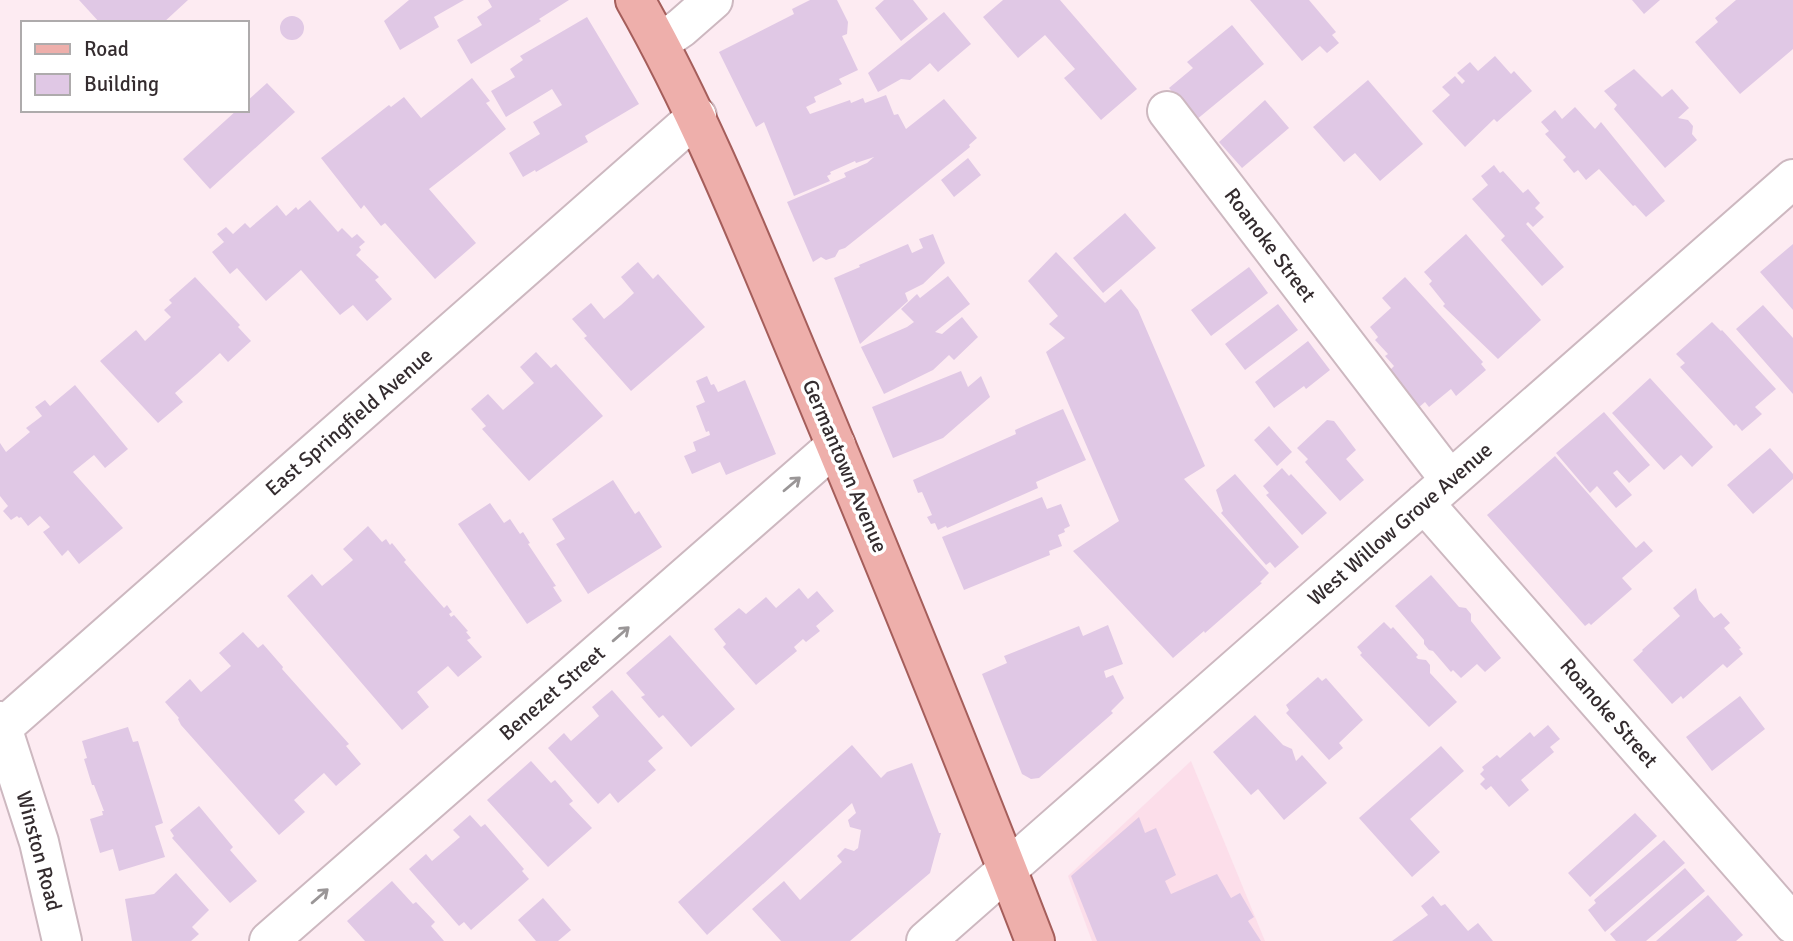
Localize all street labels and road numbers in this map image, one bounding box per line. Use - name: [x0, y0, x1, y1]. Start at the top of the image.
- street label: Roanoke Street: [1219, 183, 1321, 307]
- street label: East Springfield Avenue: [260, 342, 438, 502]
- street label: Germantown Avenue: [797, 376, 893, 556]
- street label: West Willow Grove Avenue: [1302, 437, 1498, 611]
- street label: Benezet Street: [494, 640, 610, 746]
- street label: Roanoke Street: [1554, 653, 1664, 773]
- street label: Winston Road: [10, 788, 68, 914]

